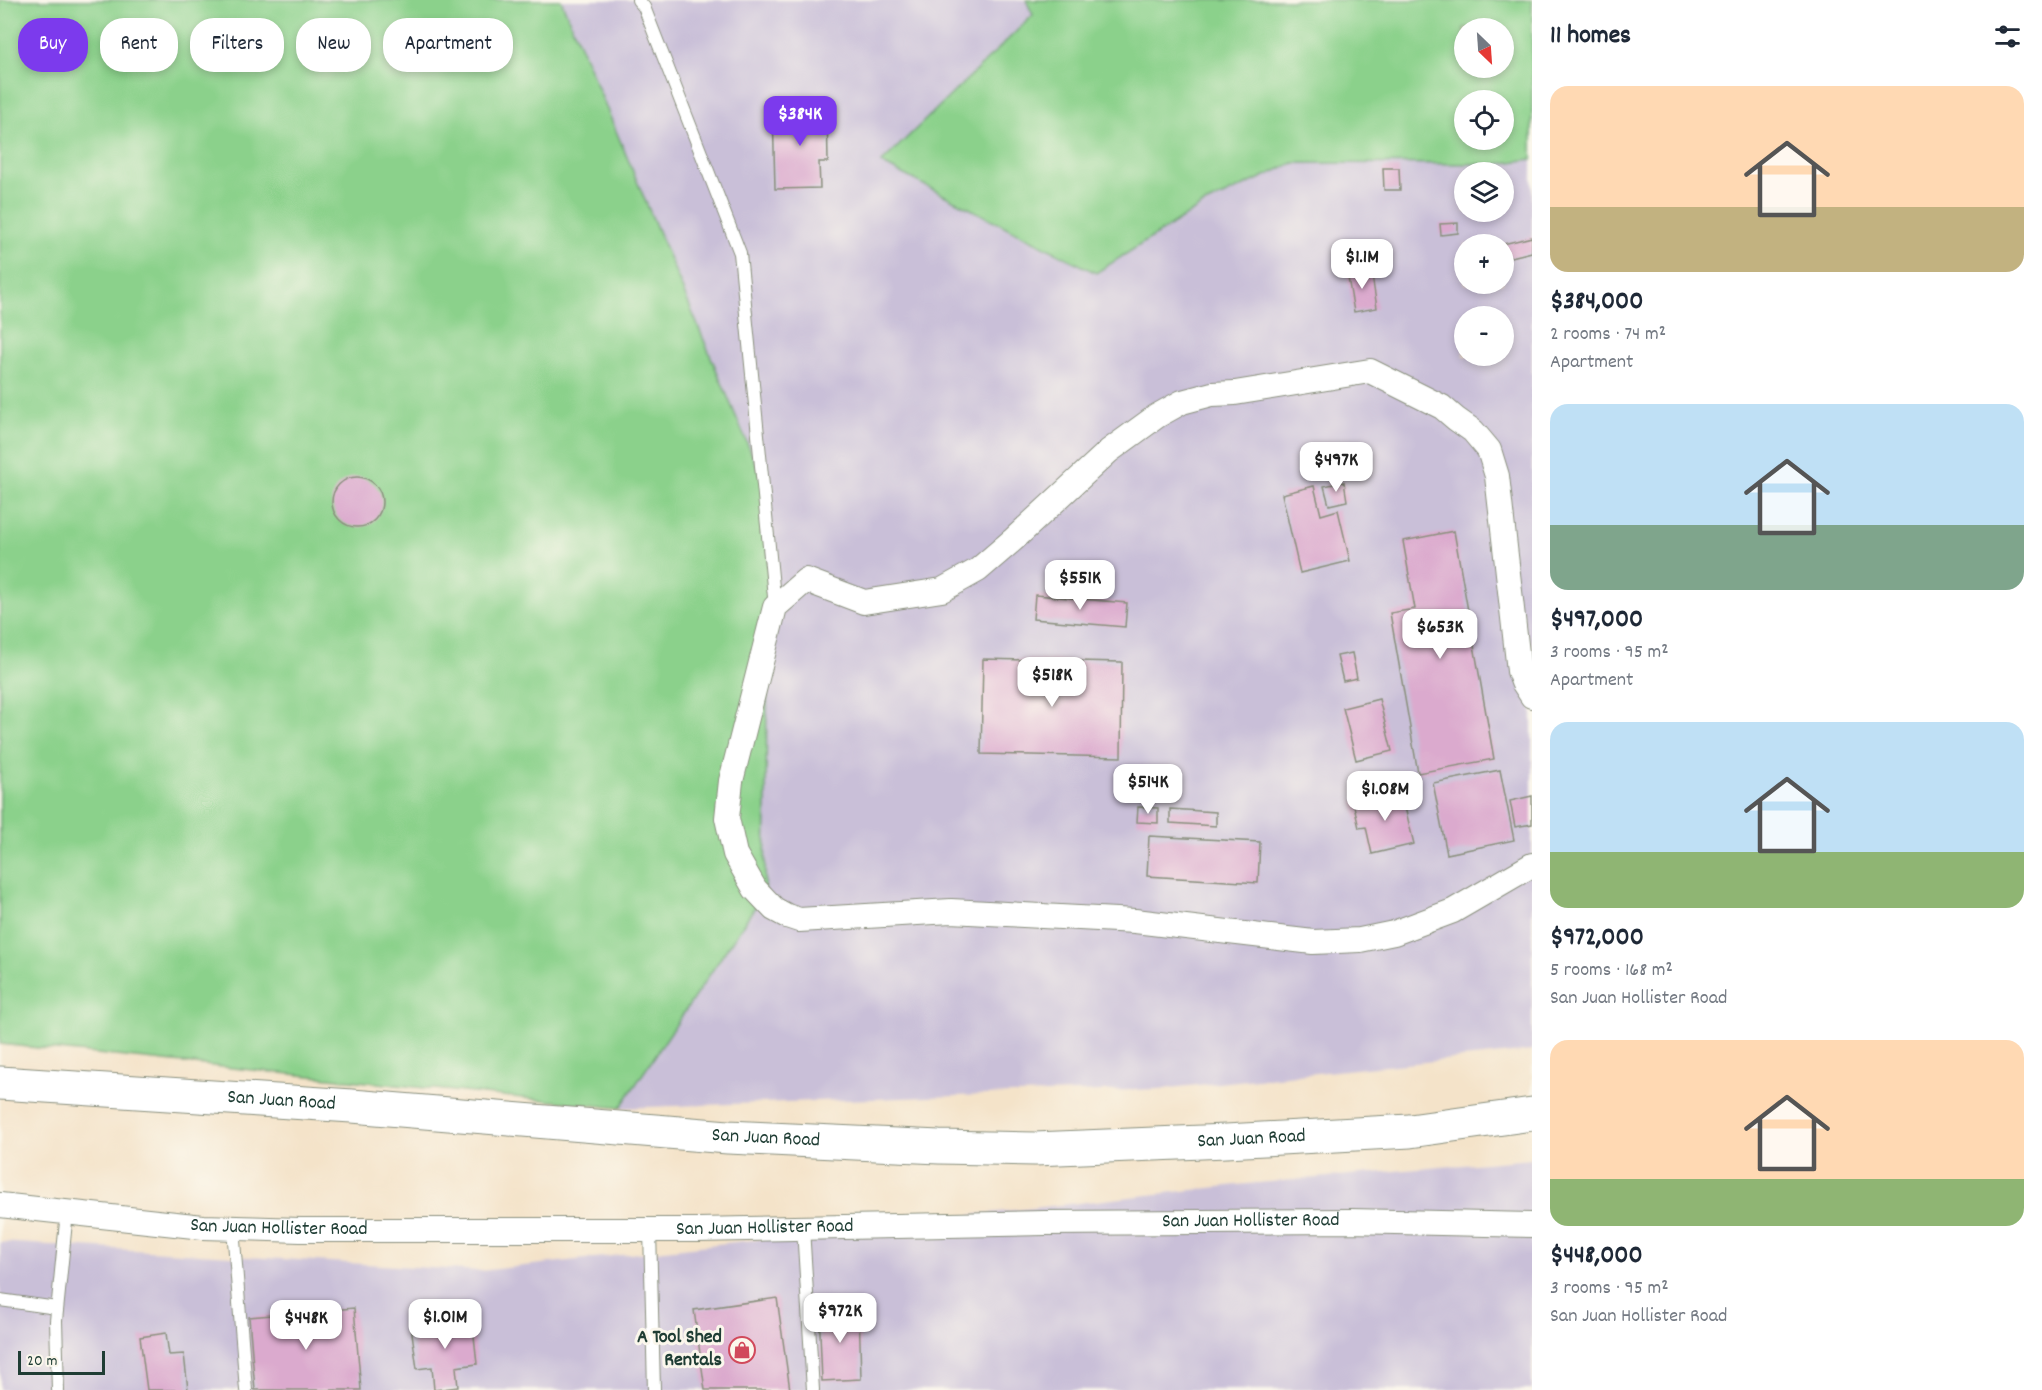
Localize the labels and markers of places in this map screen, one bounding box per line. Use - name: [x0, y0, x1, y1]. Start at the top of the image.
- pin: $384K: [758, 96, 842, 147]
- pin: $1.1M: [1320, 239, 1404, 290]
- pin: $497K: [1294, 442, 1378, 493]
- pin: $551K: [1038, 560, 1122, 611]
- pin: $653K: [1398, 609, 1482, 660]
- pin: $518K: [1010, 657, 1094, 708]
- pin: $514K: [1106, 764, 1190, 815]
- pin: $1.08M: [1336, 771, 1434, 822]
- pin: $972K: [798, 1293, 882, 1344]
- pin: $1.01M: [396, 1299, 494, 1350]
- pin: $448K: [264, 1300, 348, 1351]
- place label: A Tool Shed Rentals: [637, 1324, 722, 1375]
- shop icon: A Tool Shed Rentals: [727, 1335, 757, 1365]

